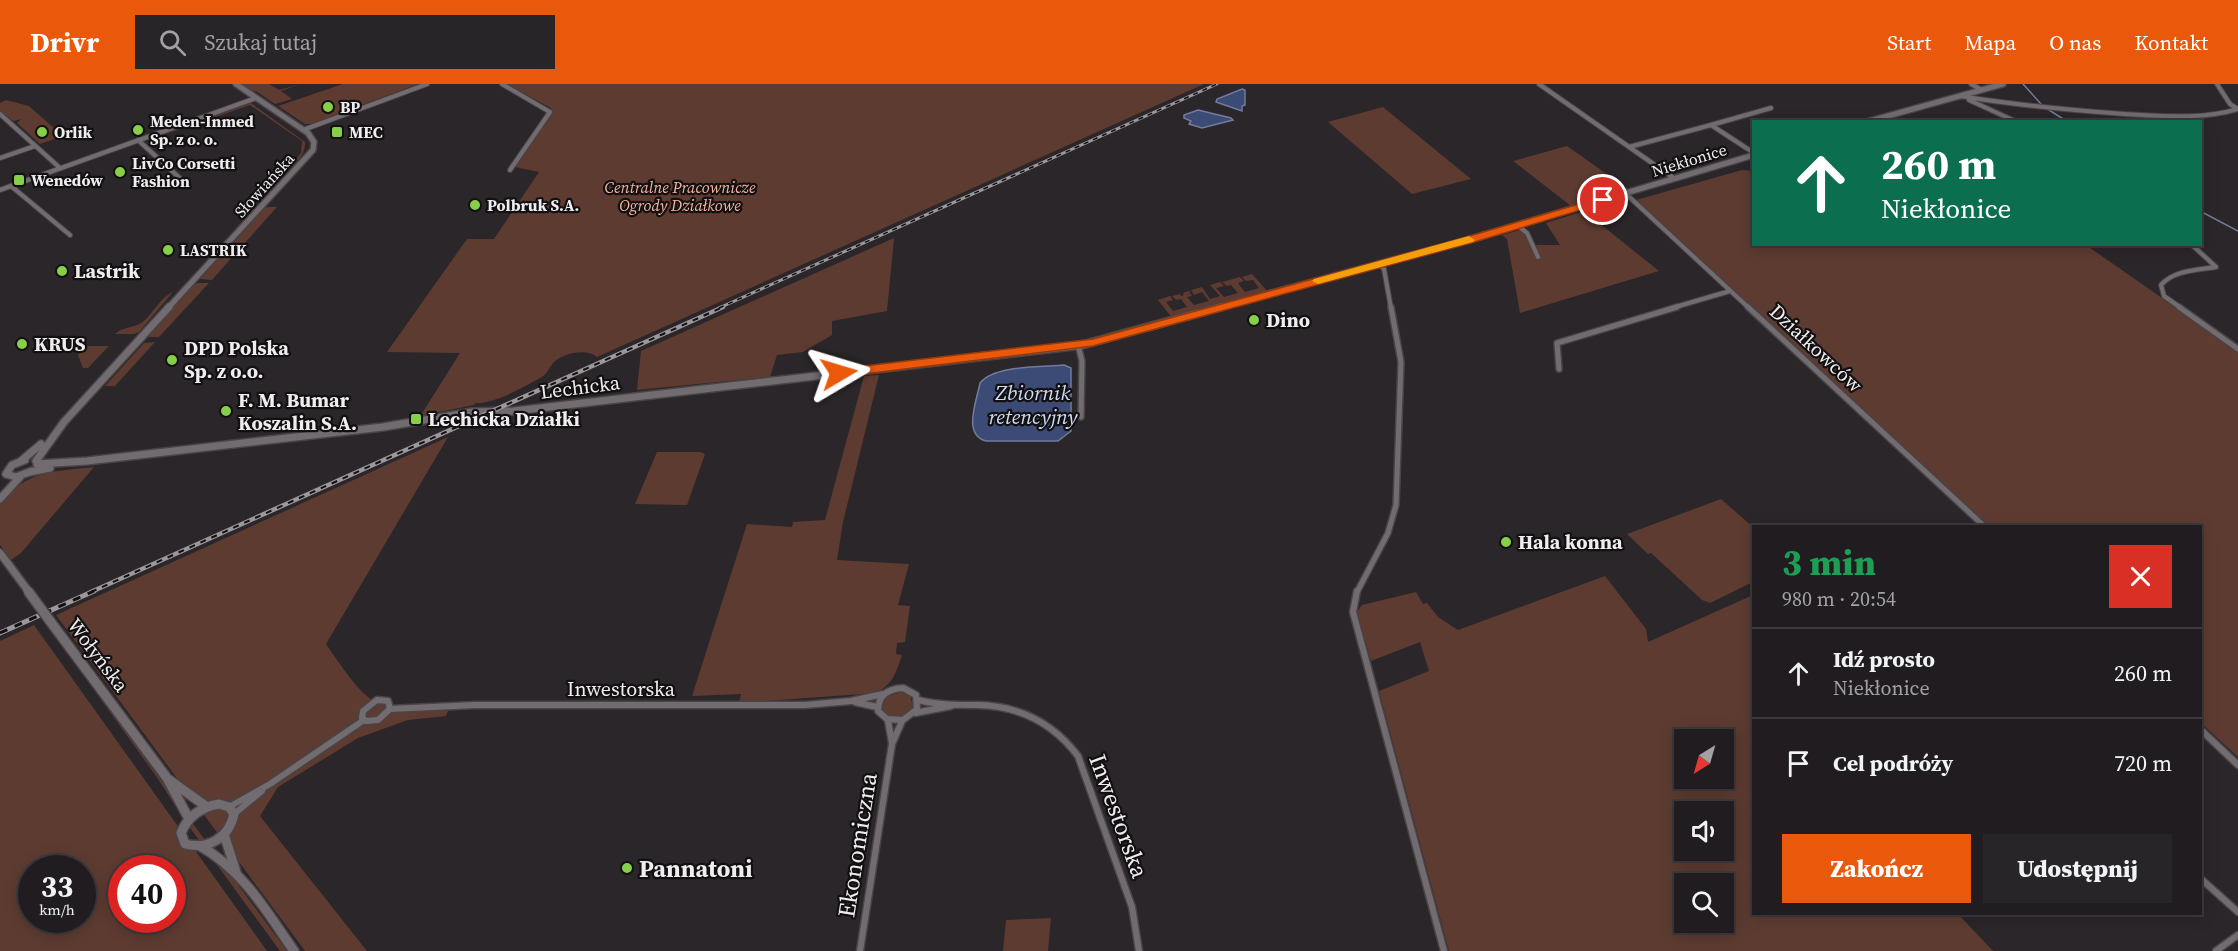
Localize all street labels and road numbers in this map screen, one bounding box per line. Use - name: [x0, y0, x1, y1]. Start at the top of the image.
- street label: Niekłonice: [1649, 138, 1729, 182]
- street label: Słowiańska: [229, 147, 300, 222]
- street label: Działkowców: [1763, 298, 1869, 399]
- street label: Lechicka: [538, 368, 622, 406]
- street label: Wołyńska: [61, 612, 136, 699]
- street label: Inwestorska: [567, 675, 676, 703]
- street label: Inwestorska: [1081, 749, 1157, 883]
- street label: Ekonomiczna: [829, 769, 885, 920]

